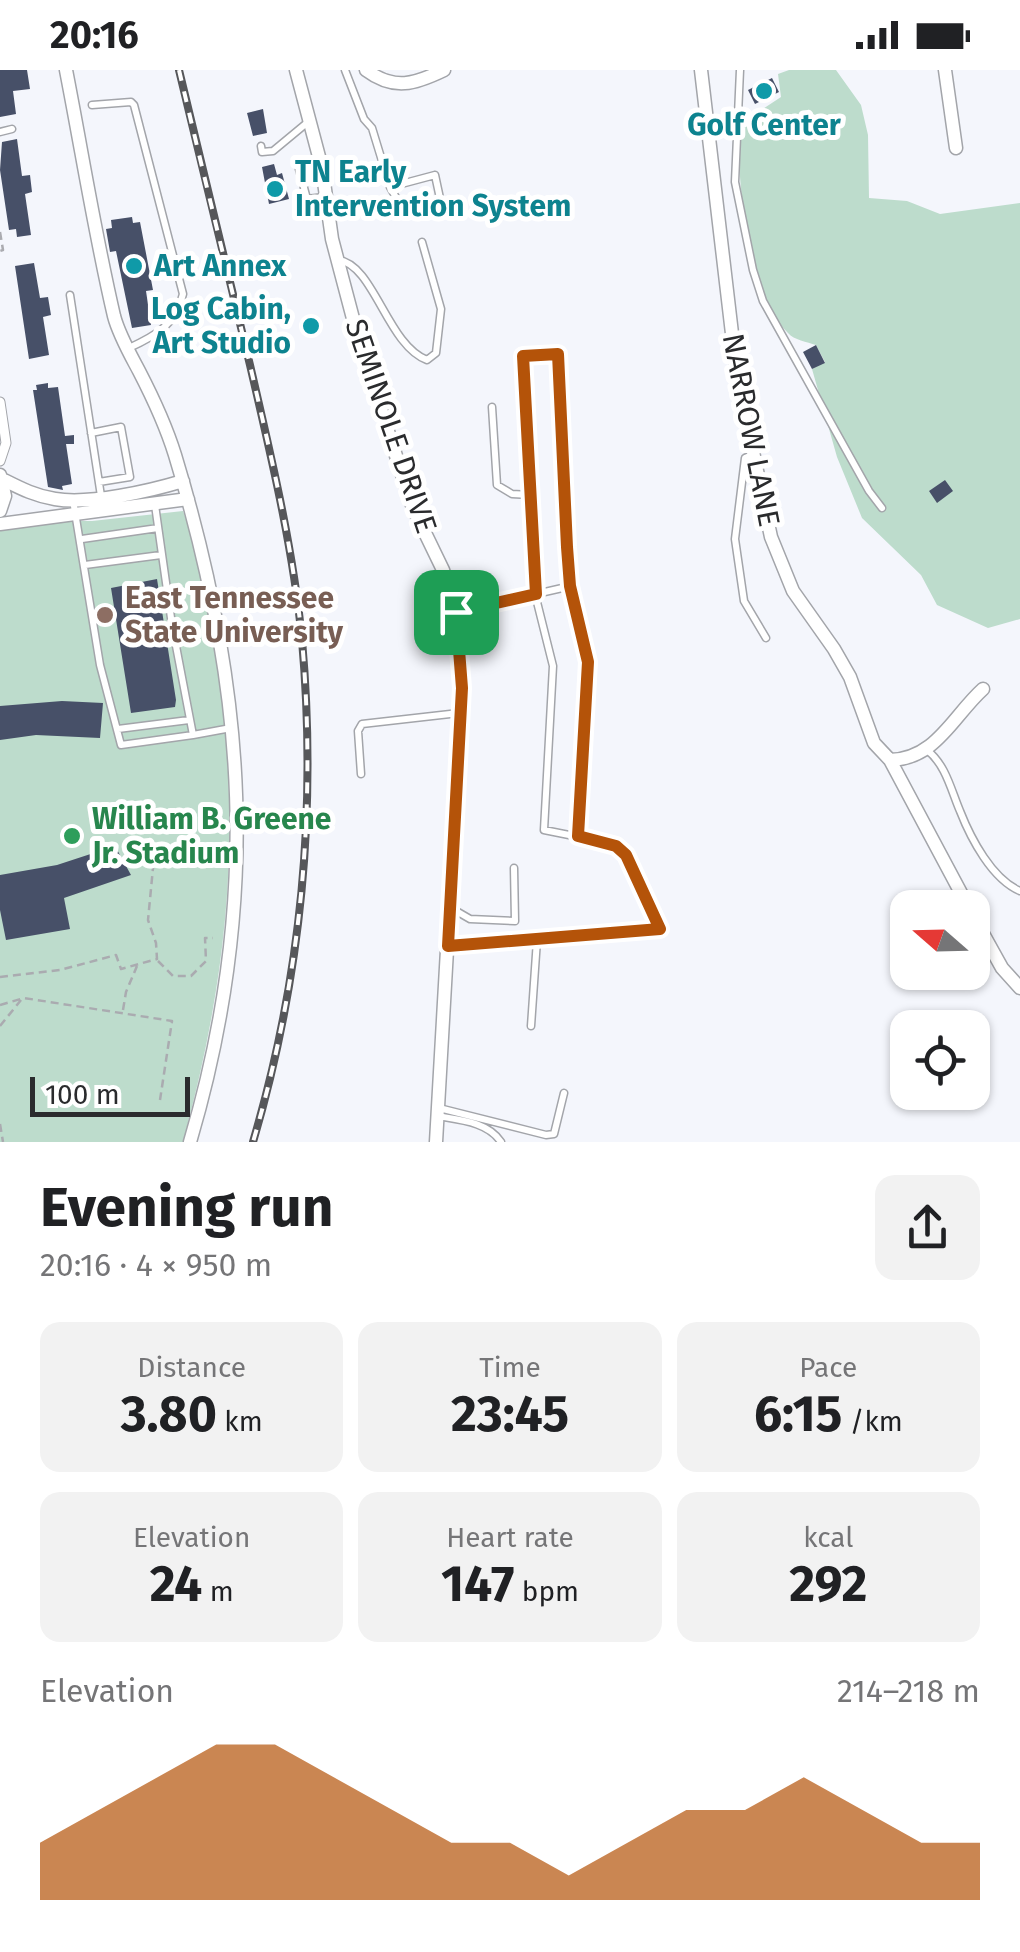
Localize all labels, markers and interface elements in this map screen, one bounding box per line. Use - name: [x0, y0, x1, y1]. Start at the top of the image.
- text: 20:16: [50, 12, 139, 58]
- marker: Golf Center: [753, 80, 775, 102]
- place label: Golf Center: [687, 107, 842, 143]
- place label: TN Early Intervention System: [295, 154, 571, 224]
- marker: TN Early Intervention System: [264, 178, 286, 200]
- place label: Art Annex: [153, 248, 287, 284]
- marker: Art Annex: [123, 255, 145, 277]
- place label: Log Cabin, Art Studio: [151, 291, 291, 361]
- street label: SEMINOLE DRIVE: [338, 314, 444, 538]
- marker: Log Cabin, Art Studio: [300, 315, 322, 337]
- street label: NARROW LANE: [715, 330, 787, 530]
- pin: [414, 570, 499, 655]
- place label: East Tennessee State University: [125, 580, 344, 650]
- icon: arrive: [429, 585, 484, 640]
- marker: East Tennessee State University: [94, 604, 116, 626]
- place label: William B. Greene Jr. Stadium: [91, 801, 331, 871]
- marker: William B. Greene Jr. Stadium: [61, 825, 83, 847]
- north arrow: [890, 890, 990, 990]
- map controls: [890, 890, 990, 1110]
- button: locate: [890, 1010, 990, 1110]
- scale bar: [30, 1072, 190, 1116]
- text: 100 m: [45, 1078, 120, 1111]
- text: Evening run: [40, 1175, 334, 1241]
- button: share: [875, 1175, 980, 1280]
- text: 20:16 · 4 × 950 m: [40, 1246, 272, 1284]
- text: Distance: [137, 1351, 246, 1384]
- text: Time: [479, 1351, 541, 1384]
- text: Pace: [799, 1351, 857, 1384]
- text: 3.80: [121, 1384, 217, 1444]
- text: 23:45: [451, 1384, 569, 1444]
- text: 6:15: [754, 1384, 842, 1444]
- text: km: [217, 1405, 263, 1438]
- text: /km: [842, 1405, 903, 1438]
- text: Elevation: [133, 1521, 250, 1554]
- text: Heart rate: [446, 1521, 574, 1554]
- text: kcal: [803, 1521, 854, 1554]
- text: 24: [150, 1554, 202, 1614]
- text: 147: [441, 1554, 514, 1614]
- text: 292: [789, 1554, 867, 1614]
- text: m: [202, 1575, 234, 1608]
- text: bpm: [514, 1575, 579, 1608]
- text: Elevation: [40, 1672, 174, 1710]
- text: 214–218 m: [837, 1672, 980, 1710]

